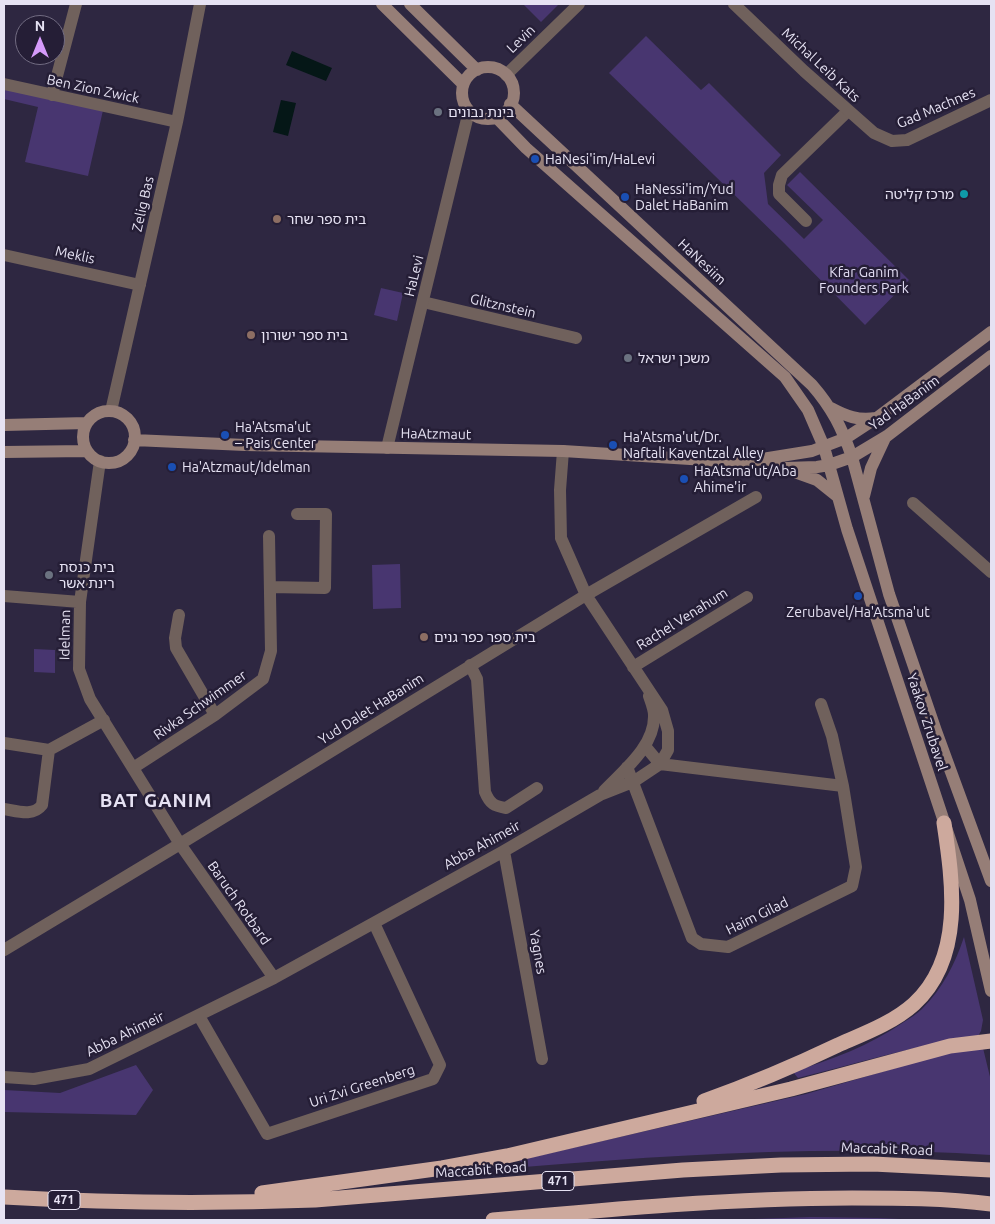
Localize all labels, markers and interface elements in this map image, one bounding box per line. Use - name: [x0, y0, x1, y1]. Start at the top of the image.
- north arrow: [15, 15, 65, 65]
- text: N: [35, 18, 45, 34]
- street label: Levin: [503, 21, 539, 57]
- street label: Michal Leib Kats: [778, 24, 864, 106]
- street label: Ben Zion Zwick: [45, 71, 141, 107]
- street label: Gad Machnes: [894, 84, 978, 132]
- place label: בינת נבונים: [448, 104, 514, 120]
- marker: בינת נבונים: [432, 106, 444, 118]
- place label: HaNesi'im/HaLevi: [545, 151, 655, 167]
- marker: HaNesi'im/HaLevi: [529, 153, 541, 165]
- street label: Zelig Bas: [129, 175, 157, 233]
- place label: HaNessi'im/Yud Dalet HaBanim: [635, 181, 734, 213]
- place label: מרכז קליטה: [885, 186, 954, 202]
- marker: מרכז קליטה: [958, 188, 970, 200]
- marker: HaNessi'im/Yud Dalet HaBanim: [619, 191, 631, 203]
- place label: בית ספר שחר: [287, 211, 366, 227]
- marker: בית ספר שחר: [271, 213, 283, 225]
- street label: HaNesiim: [674, 236, 730, 288]
- street label: Meklis: [54, 243, 96, 267]
- street label: HaLevi: [401, 254, 427, 298]
- park label: Kfar Ganim Founders Park: [819, 264, 909, 296]
- street label: Glitznstein: [468, 290, 538, 322]
- place label: בית ספר ישורון: [261, 327, 348, 343]
- marker: בית ספר ישורון: [245, 329, 257, 341]
- place label: משכן ישראל: [638, 350, 710, 366]
- marker: משכן ישראל: [622, 352, 634, 364]
- street label: Yad HaBanim: [866, 372, 942, 434]
- place label: Ha'Atsma'ut – Pais Center: [235, 419, 316, 452]
- street label: HaAtzmaut: [400, 425, 472, 443]
- marker: Ha'Atsma'ut – Pais Center: [219, 429, 231, 441]
- place label: Ha'Atsma'ut/Dr. Naftali Kaventzal Alley: [623, 429, 764, 462]
- marker: Ha'Atsma'ut/Dr. Naftali Kaventzal Alley: [607, 439, 619, 451]
- place label: Ha'Atzmaut/Idelman: [182, 459, 311, 475]
- marker: Ha'Atzmaut/Idelman: [166, 461, 178, 473]
- place label: HaAtsma'ut/Aba Ahime'ir: [694, 463, 797, 496]
- marker: HaAtsma'ut/Aba Ahime'ir: [678, 473, 690, 485]
- place label: בית כנסת רינת אשר: [59, 559, 115, 592]
- marker: בית כנסת רינת אשר: [43, 569, 55, 581]
- street label: Rachel Venahum: [633, 584, 731, 654]
- marker: Zerubavel/Ha'Atsma'ut: [852, 590, 864, 602]
- place label: Zerubavel/Ha'Atsma'ut: [786, 604, 930, 620]
- street label: Idelman: [56, 610, 74, 660]
- place label: בית ספר כפר גנים: [434, 629, 536, 645]
- marker: בית ספר כפר גנים: [418, 631, 430, 643]
- street label: Rivka Schwimmer: [150, 667, 250, 743]
- street label: Yud Dalet HaBanim: [315, 670, 427, 748]
- street label: Yaakov Zrubavel: [903, 671, 951, 773]
- district label: BAT GANIM: [99, 790, 213, 812]
- street label: Abba Ahimeir: [441, 817, 523, 873]
- street label: Baruch Rotbard: [204, 858, 274, 948]
- street label: Haim Gilad: [723, 894, 791, 938]
- street label: Yagnes: [526, 929, 550, 975]
- street label: Abba Ahimeir: [83, 1008, 167, 1060]
- street label: Uri Zvi Greenberg: [307, 1061, 417, 1111]
- street label: Maccabit Road: [841, 1139, 933, 1159]
- street label: Maccabit Road: [434, 1158, 528, 1182]
- road number: 471: [542, 1172, 574, 1190]
- road number: 471: [48, 1190, 80, 1210]

